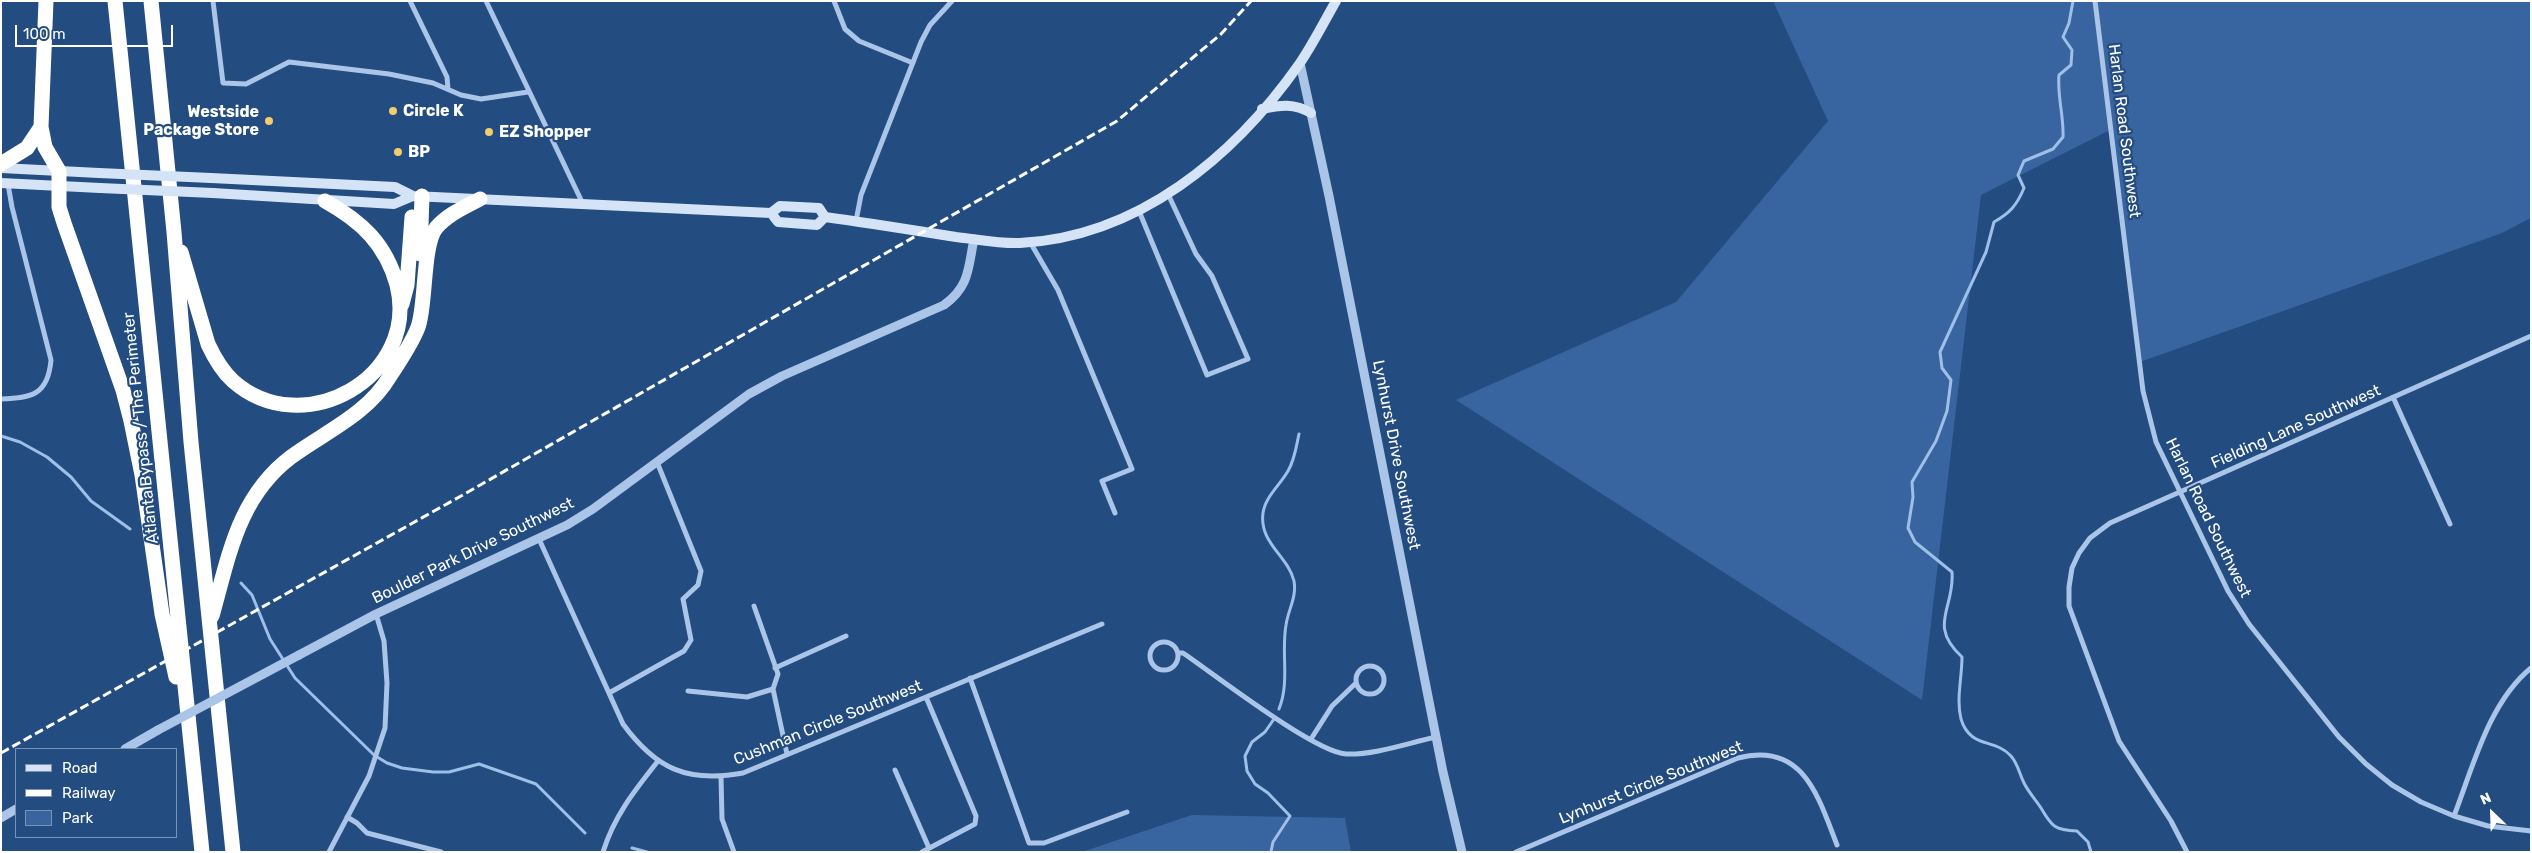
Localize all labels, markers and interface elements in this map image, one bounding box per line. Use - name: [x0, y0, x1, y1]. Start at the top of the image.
- scale bar: [18, 15, 175, 47]
- text: 100 m: [23, 25, 65, 43]
- street label: Harlan Road Southwest: [2104, 43, 2144, 219]
- place label: Circle K: [403, 101, 464, 121]
- place label: Westside Package Store: [143, 102, 259, 140]
- marker: Circle K: [387, 105, 399, 117]
- marker: Westside Package Store: [263, 115, 275, 127]
- place label: EZ Shopper: [499, 122, 591, 142]
- marker: EZ Shopper: [483, 126, 495, 138]
- place label: BP: [408, 142, 430, 162]
- marker: BP: [392, 146, 404, 158]
- street label: Atlanta Bypass / The Perimeter: [119, 311, 163, 545]
- street label: Lynhurst Drive Southwest: [1368, 359, 1424, 551]
- street label: Fielding Lane Southwest: [2208, 381, 2384, 473]
- street label: Harlan Road Southwest: [2161, 435, 2255, 601]
- street label: Boulder Park Drive Southwest: [369, 494, 577, 608]
- street label: Cushman Circle Southwest: [731, 676, 925, 770]
- street label: Lynhurst Circle Southwest: [1556, 737, 1746, 829]
- legend: [15, 748, 178, 838]
- text: Road: [62, 759, 98, 777]
- text: Railway: [62, 784, 116, 802]
- north arrow: [2467, 788, 2517, 838]
- text: N: [2478, 789, 2494, 809]
- text: Park: [62, 809, 93, 827]

